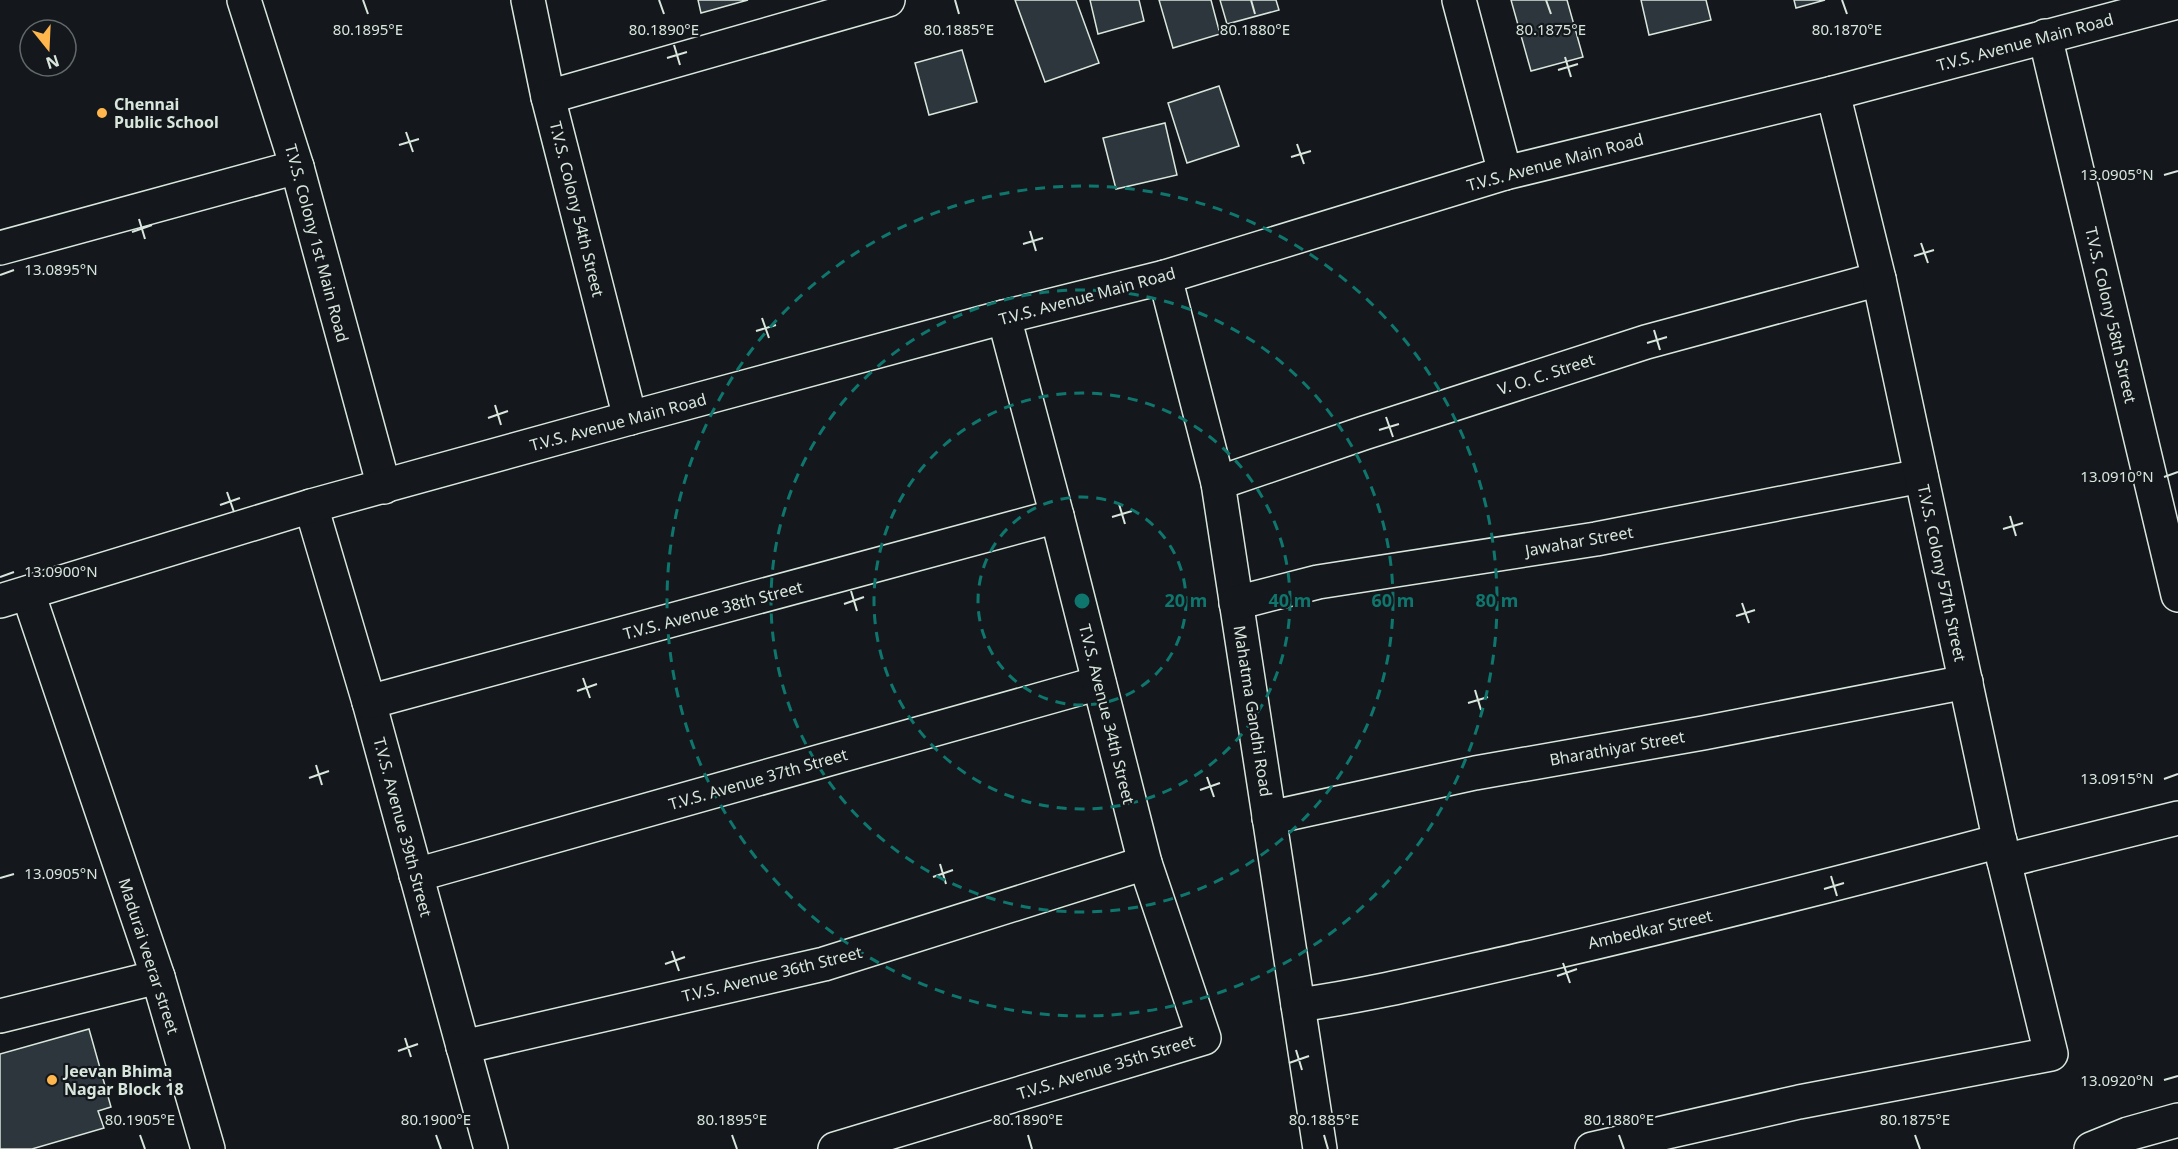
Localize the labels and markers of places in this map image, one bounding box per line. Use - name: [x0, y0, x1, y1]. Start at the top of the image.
- place label: Chennai Public School: [114, 93, 219, 133]
- marker: Chennai Public School: [95, 106, 109, 120]
- centre of rings: [1072, 591, 1092, 611]
- place label: Jeevan Bhima Nagar Block 18: [62, 1060, 184, 1100]
- marker: Jeevan Bhima Nagar Block 18: [45, 1073, 59, 1087]

